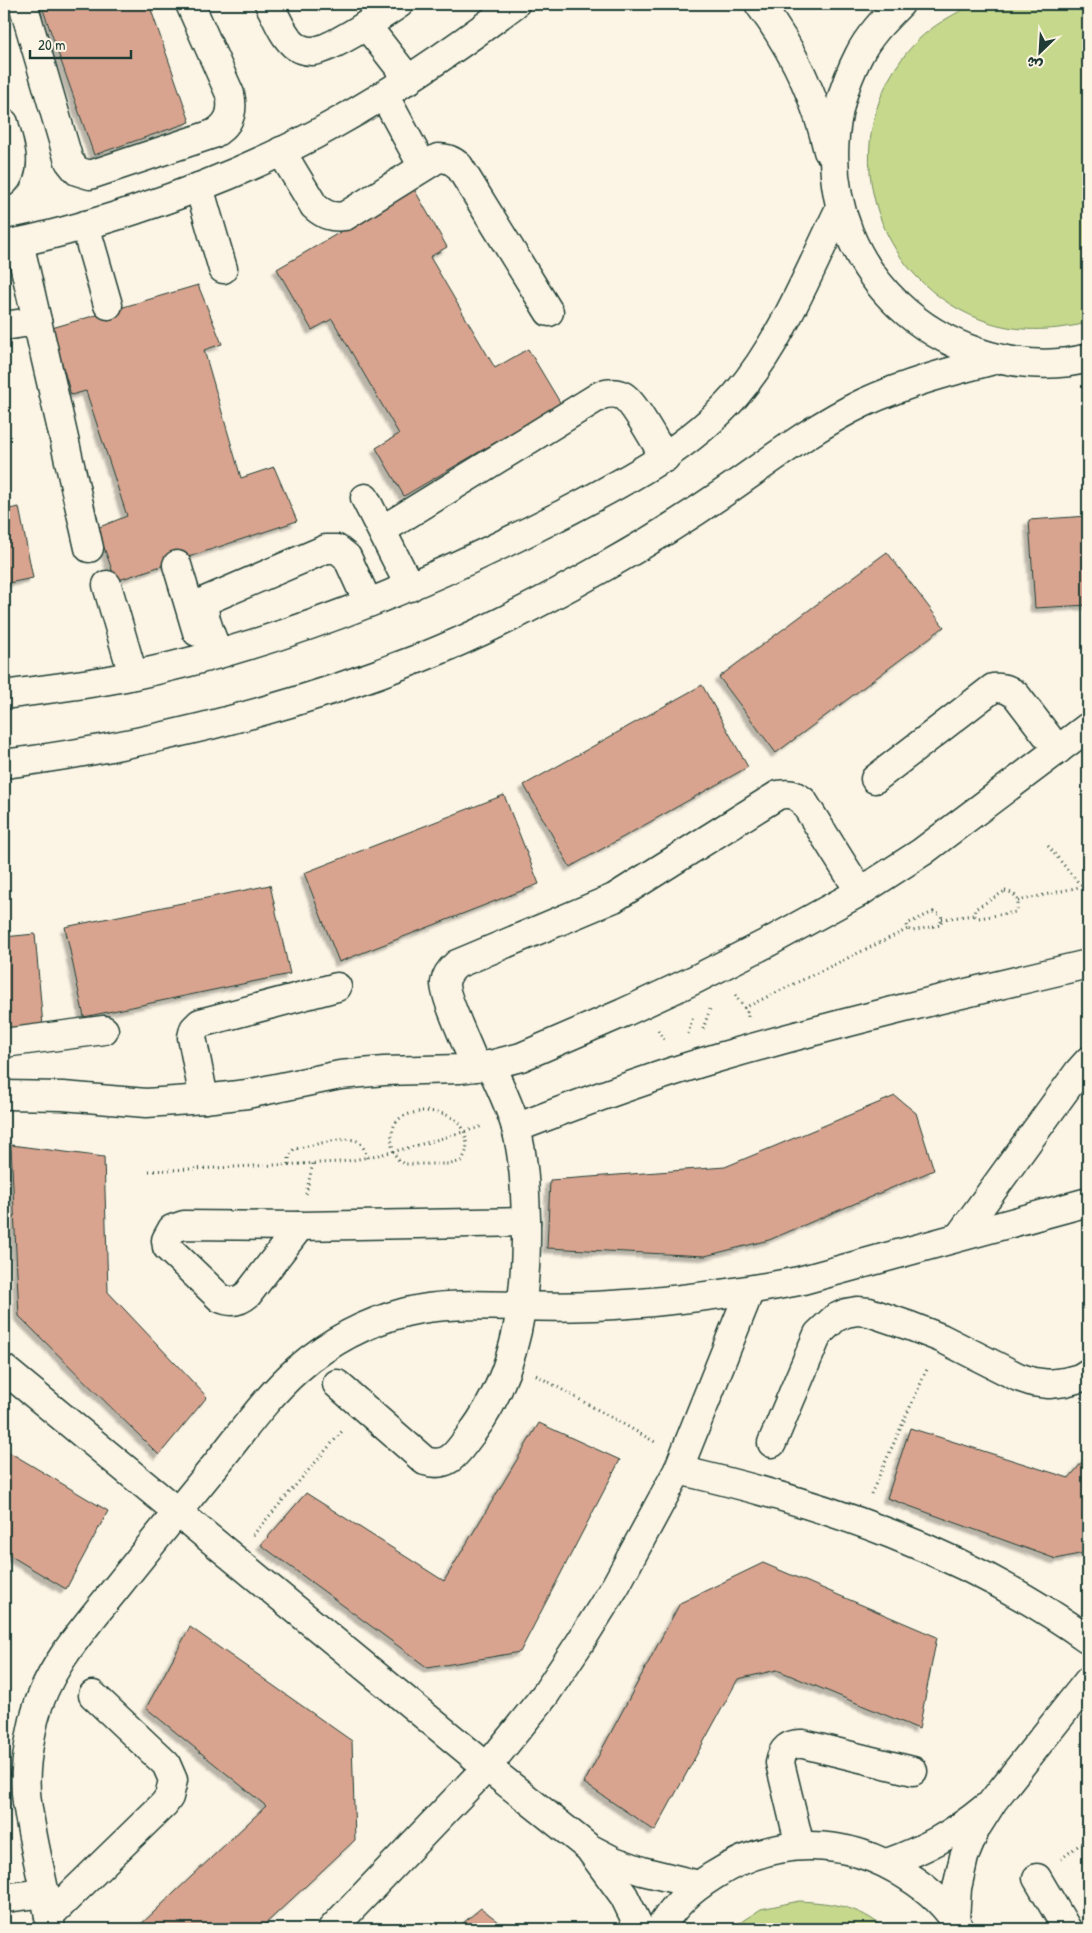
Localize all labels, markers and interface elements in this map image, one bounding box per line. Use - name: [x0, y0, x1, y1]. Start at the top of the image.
- scale bar: [30, 28, 131, 60]
- north arrow: [1014, 28, 1064, 78]
- text: 20 m: [38, 34, 65, 55]
- text: ش: [1023, 52, 1045, 76]

